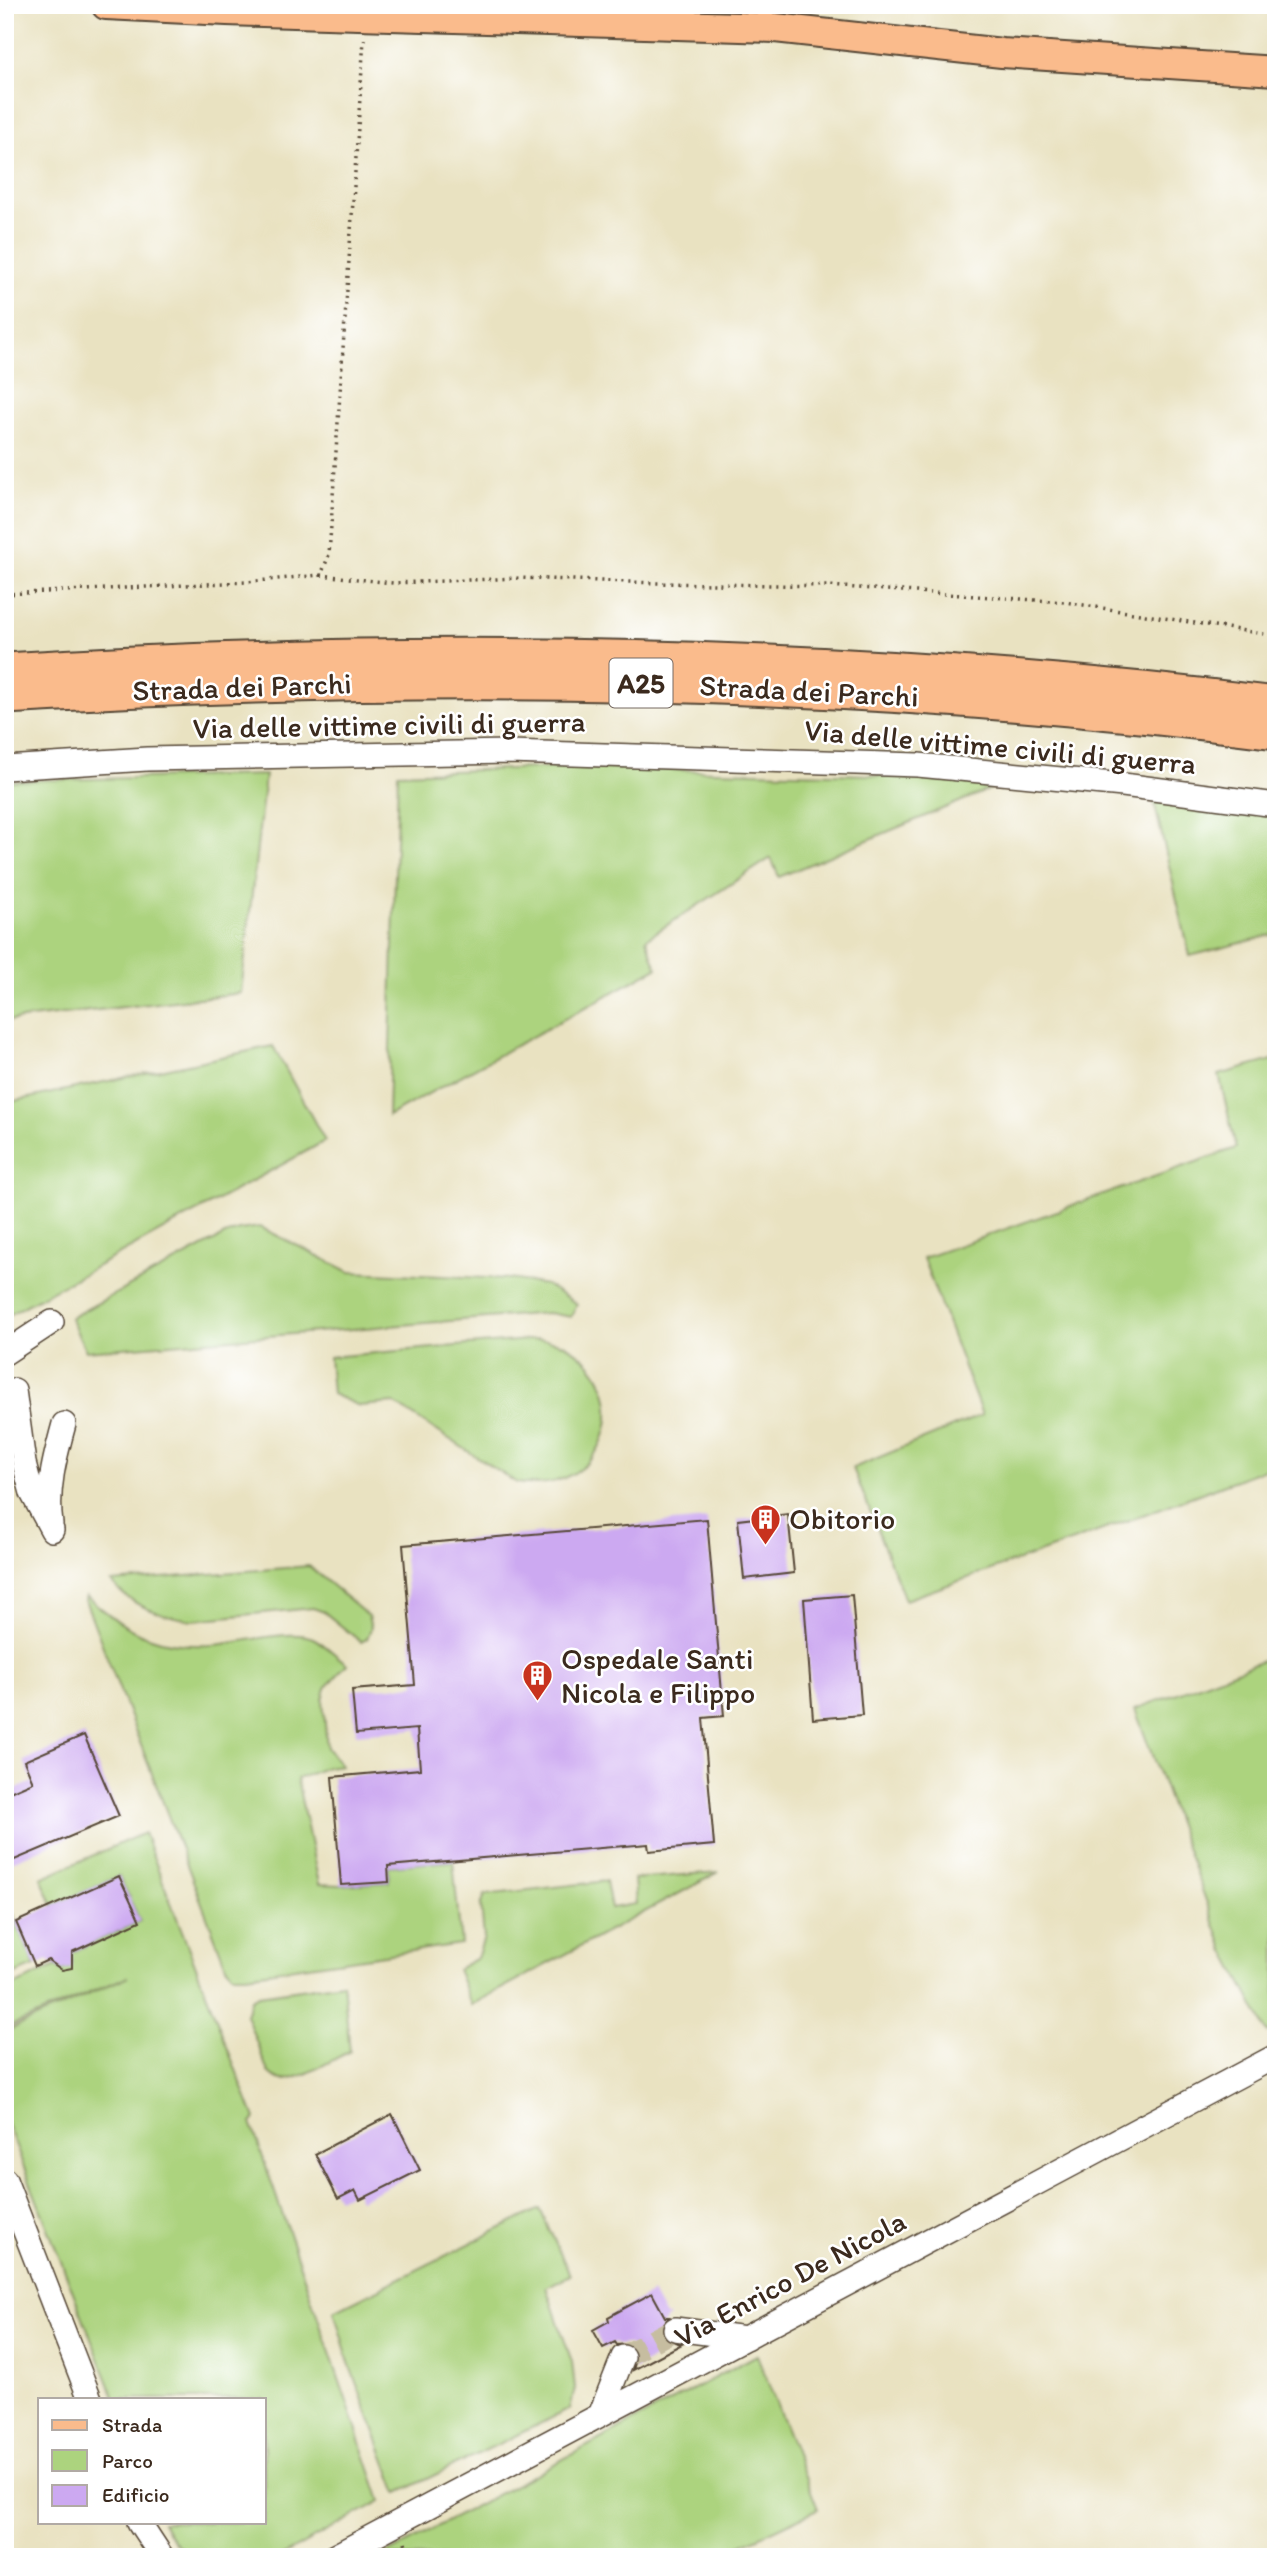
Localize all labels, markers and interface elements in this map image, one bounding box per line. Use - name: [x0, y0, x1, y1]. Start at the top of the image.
- road number: A25: [610, 658, 672, 708]
- street label: Strada dei Parchi: [132, 664, 352, 709]
- street label: Strada dei Parchi: [699, 666, 920, 715]
- street label: Via delle vittime civili di guerra: [192, 703, 586, 746]
- street label: Via delle vittime civili di guerra: [803, 711, 1198, 782]
- place label: Obitorio: [789, 1500, 895, 1537]
- building icon: Obitorio: [749, 1502, 783, 1546]
- place label: Ospedale Santi Nicola e Filippo: [561, 1640, 755, 1711]
- building icon: Ospedale Santi Nicola e Filippo: [521, 1659, 555, 1703]
- street label: Via Enrico De Nicola: [668, 2202, 912, 2355]
- legend: [38, 2398, 266, 2524]
- text: Strada: [102, 2412, 162, 2437]
- text: Parco: [102, 2448, 153, 2473]
- text: Edificio: [102, 2482, 170, 2507]

